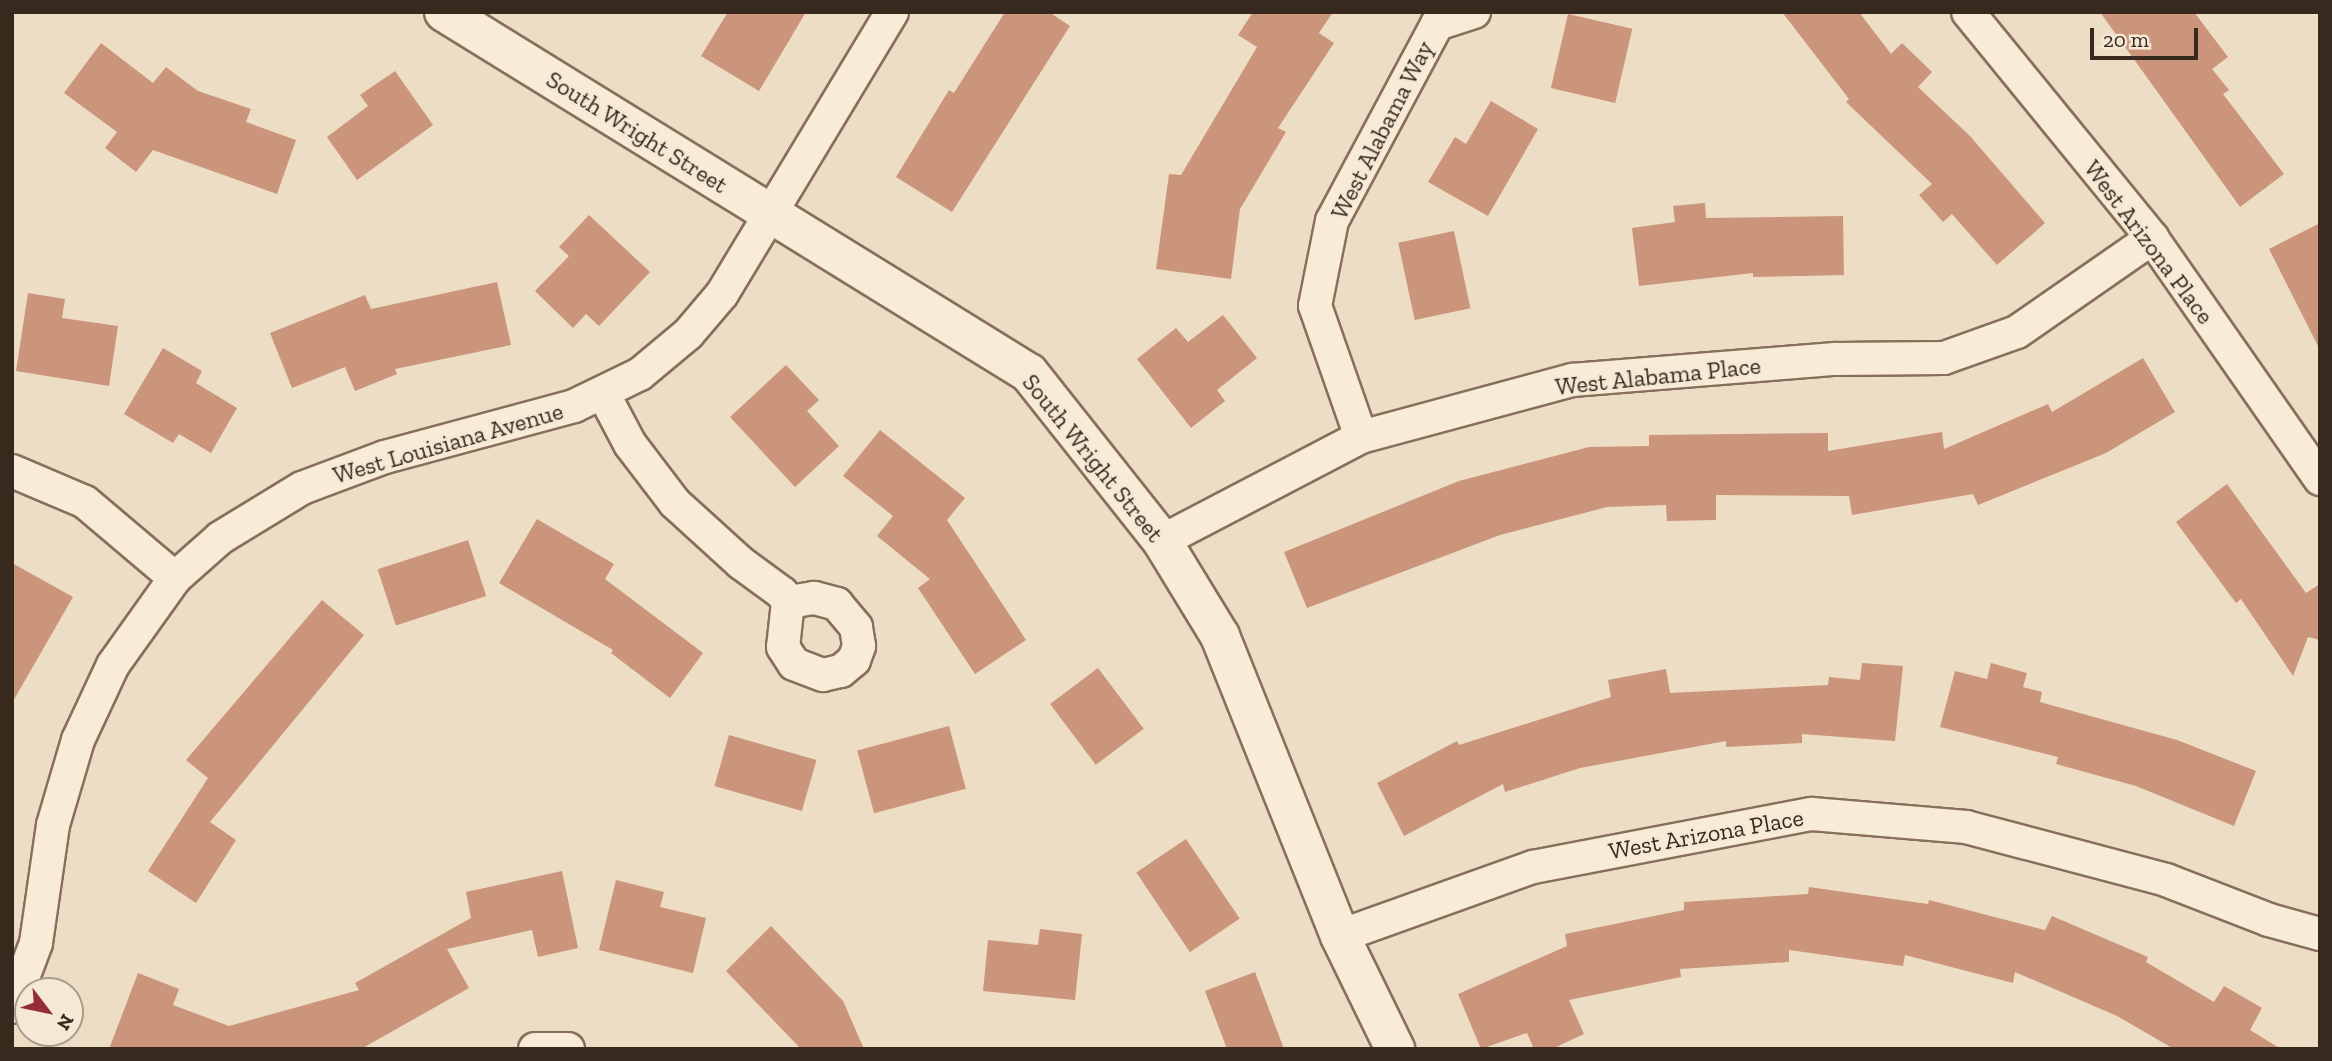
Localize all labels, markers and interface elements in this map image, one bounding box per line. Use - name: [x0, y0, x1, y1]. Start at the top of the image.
- scale bar: [2094, 14, 2202, 58]
- text: 20 m: [2103, 27, 2149, 52]
- street label: West Alabama Way: [1324, 35, 1440, 225]
- street label: South Wright Street: [541, 64, 733, 200]
- street label: West Arizona Place: [2078, 154, 2220, 330]
- street label: West Alabama Place: [1553, 351, 1763, 401]
- street label: South Wright Street: [1016, 368, 1170, 548]
- street label: West Louisiana Avenue: [329, 396, 567, 490]
- street label: West Arizona Place: [1606, 803, 1806, 865]
- north arrow: [14, 977, 84, 1047]
- text: N: [52, 1010, 79, 1035]

